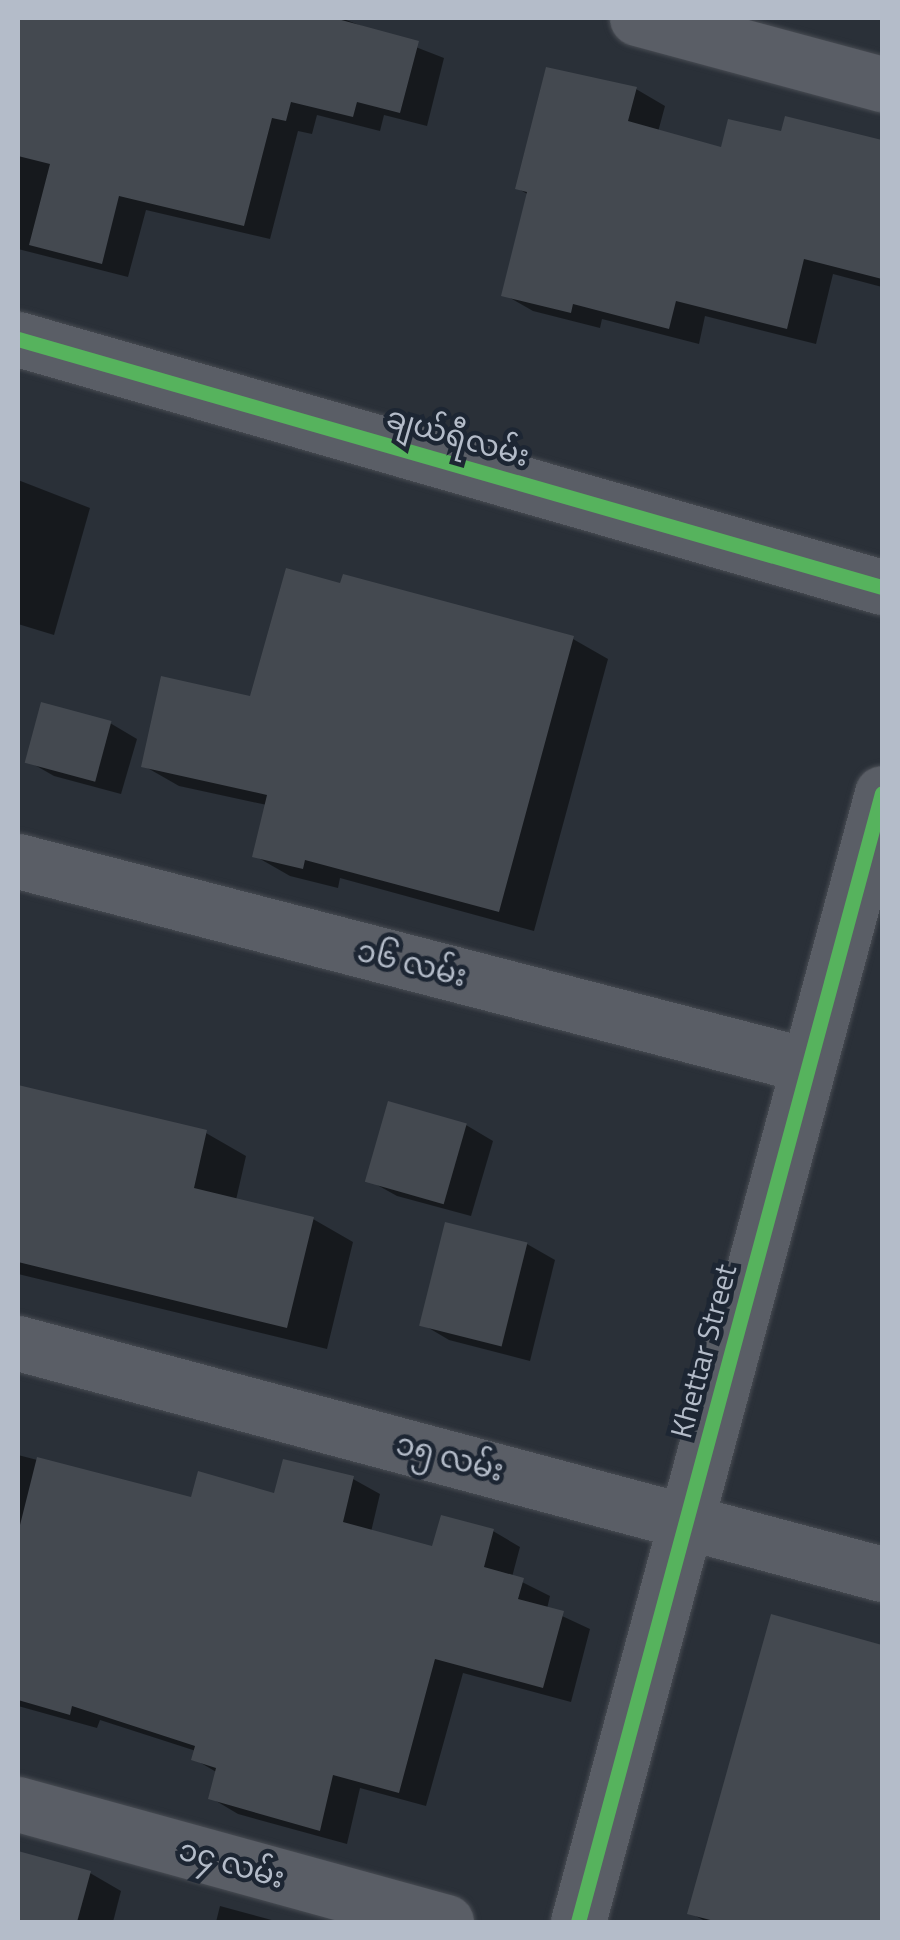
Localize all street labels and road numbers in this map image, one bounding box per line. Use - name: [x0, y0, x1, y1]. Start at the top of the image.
- street label: ချယ်ရီလမ်း: [382, 398, 534, 474]
- street label: ၁၆ လမ်း: [354, 932, 470, 994]
- street label: Khettar Street: [662, 1260, 744, 1442]
- street label: ၁၅ လမ်း: [392, 1425, 508, 1489]
- street label: ၁၄ လမ်း: [175, 1831, 289, 1895]

